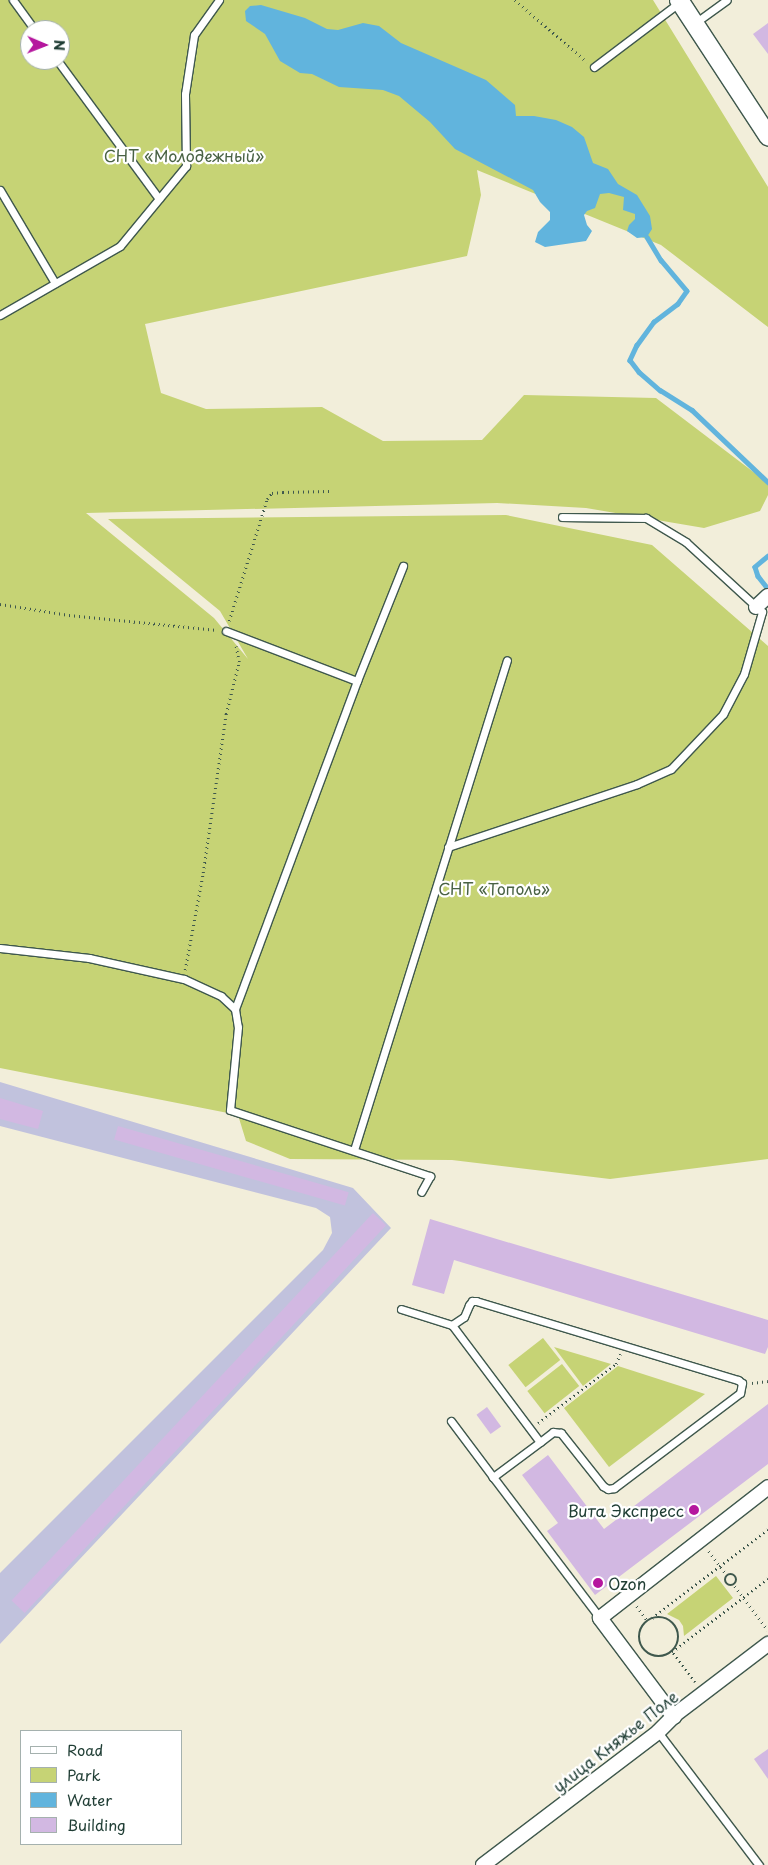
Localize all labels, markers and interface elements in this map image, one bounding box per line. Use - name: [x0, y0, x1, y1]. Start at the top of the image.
- north arrow: [20, 20, 70, 70]
- text: N: [49, 40, 70, 51]
- park label: СНТ «Молодежный»: [104, 145, 264, 165]
- park label: СНТ «Тополь»: [438, 878, 550, 898]
- place label: Вита Экспресс: [568, 1500, 684, 1520]
- marker: Вита Экспресс: [688, 1504, 700, 1516]
- place label: Ozon: [608, 1573, 646, 1593]
- marker: Ozon: [592, 1577, 604, 1589]
- street label: улица Княжье Поле: [548, 1686, 682, 1796]
- legend: [20, 1730, 182, 1845]
- text: Road: [67, 1738, 103, 1761]
- text: Park: [67, 1763, 101, 1786]
- text: Water: [67, 1788, 112, 1811]
- text: Building: [67, 1813, 126, 1836]

